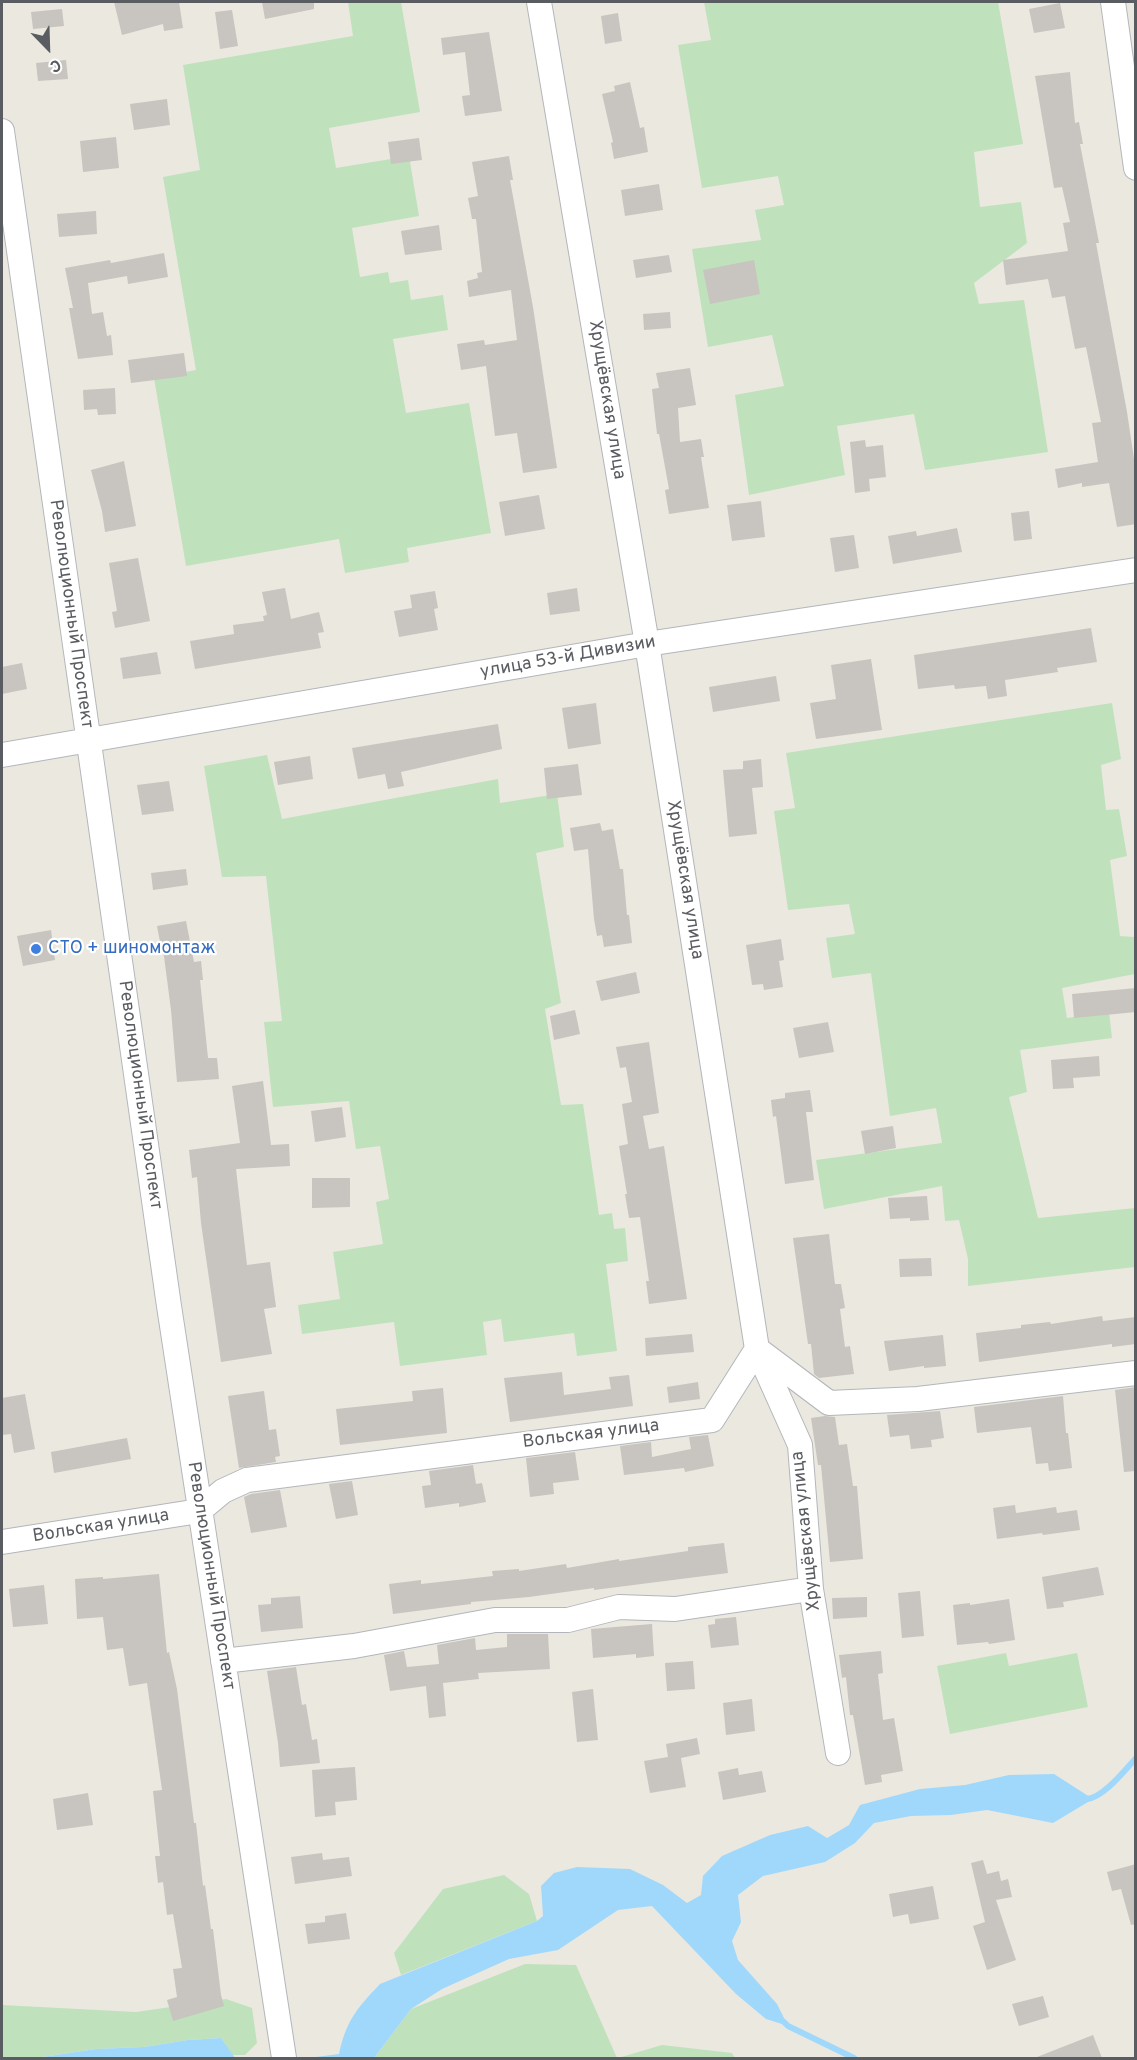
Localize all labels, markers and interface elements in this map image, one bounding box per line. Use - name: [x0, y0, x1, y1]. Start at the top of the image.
- north arrow: [18, 18, 78, 78]
- text: С: [46, 53, 64, 76]
- street label: Хрущёвская улица: [583, 319, 629, 481]
- street label: Революционный Проспект: [43, 498, 97, 730]
- street label: улица 53-й Дивизии: [479, 632, 657, 684]
- street label: Хрущёвская улица: [661, 799, 707, 961]
- place label: СТО + шиномонтаж: [48, 938, 215, 960]
- marker: СТО + шиномонтаж: [29, 942, 43, 956]
- street label: Революционный Проспект: [112, 979, 166, 1211]
- street label: Вольская улица: [521, 1416, 661, 1454]
- street label: Хрущёвская улица: [788, 1450, 826, 1612]
- street label: Революционный Проспект: [181, 1460, 239, 1692]
- street label: Вольская улица: [31, 1506, 171, 1548]

